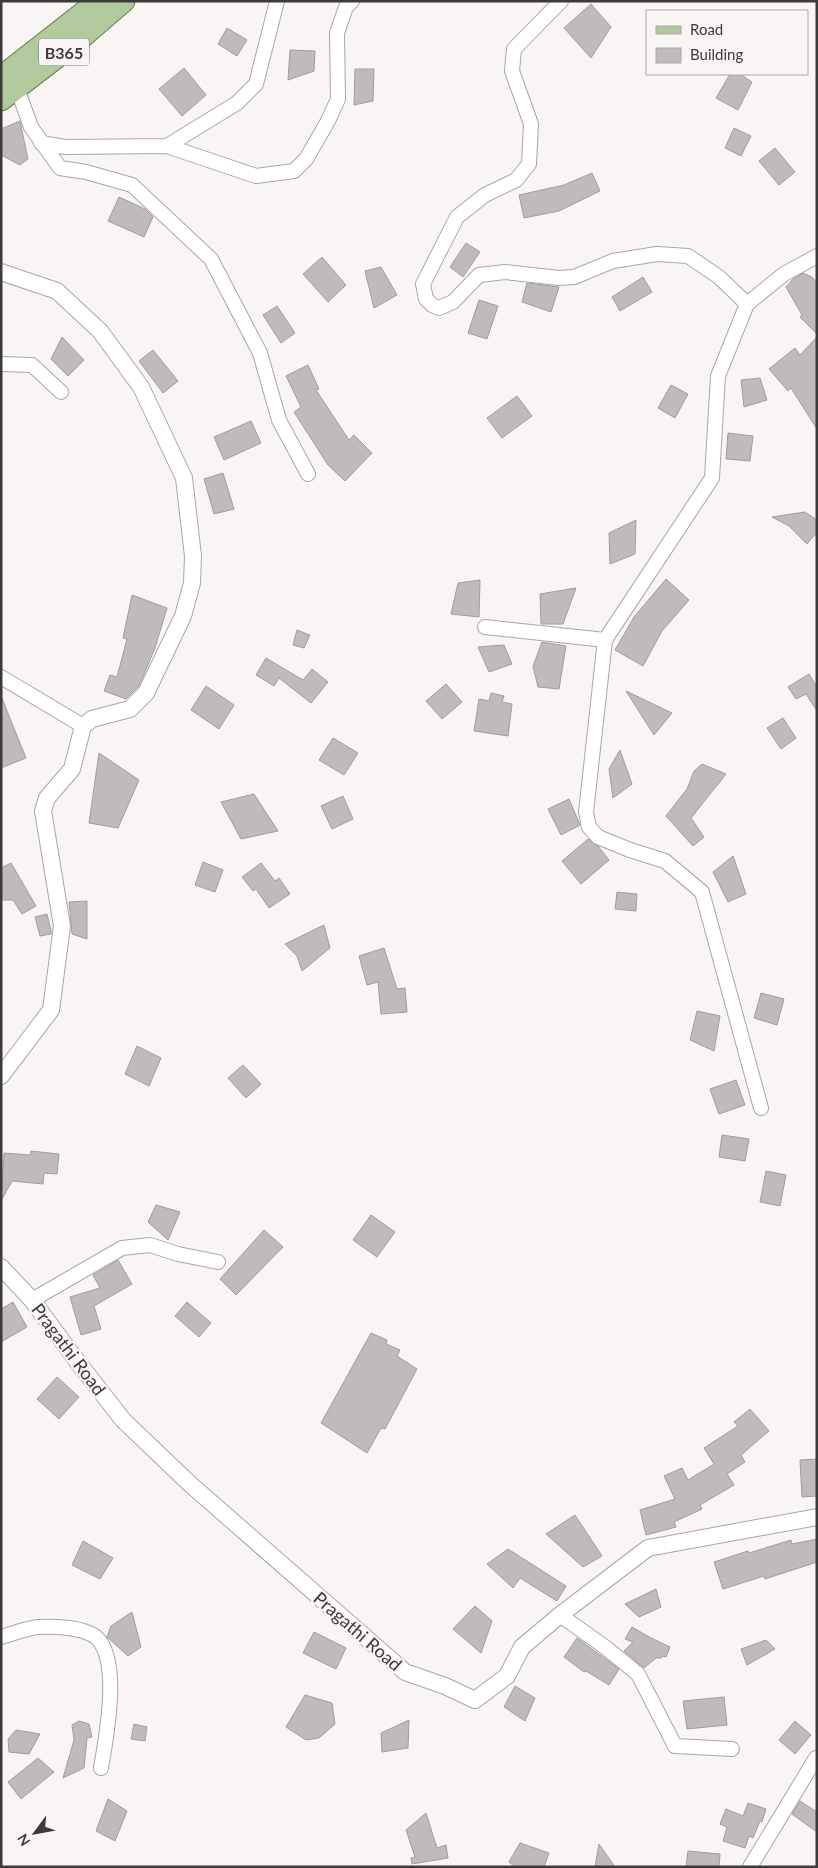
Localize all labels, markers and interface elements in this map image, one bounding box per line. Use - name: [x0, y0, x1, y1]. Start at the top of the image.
- legend: [646, 10, 808, 75]
- text: Road: [690, 20, 723, 38]
- road number: B365: [39, 38, 89, 66]
- text: Building: [690, 45, 743, 63]
- street label: Pragathi Road: [27, 1299, 111, 1399]
- street label: Pragathi Road: [309, 1587, 407, 1675]
- north arrow: [10, 1808, 60, 1858]
- text: N: [13, 1831, 34, 1849]

